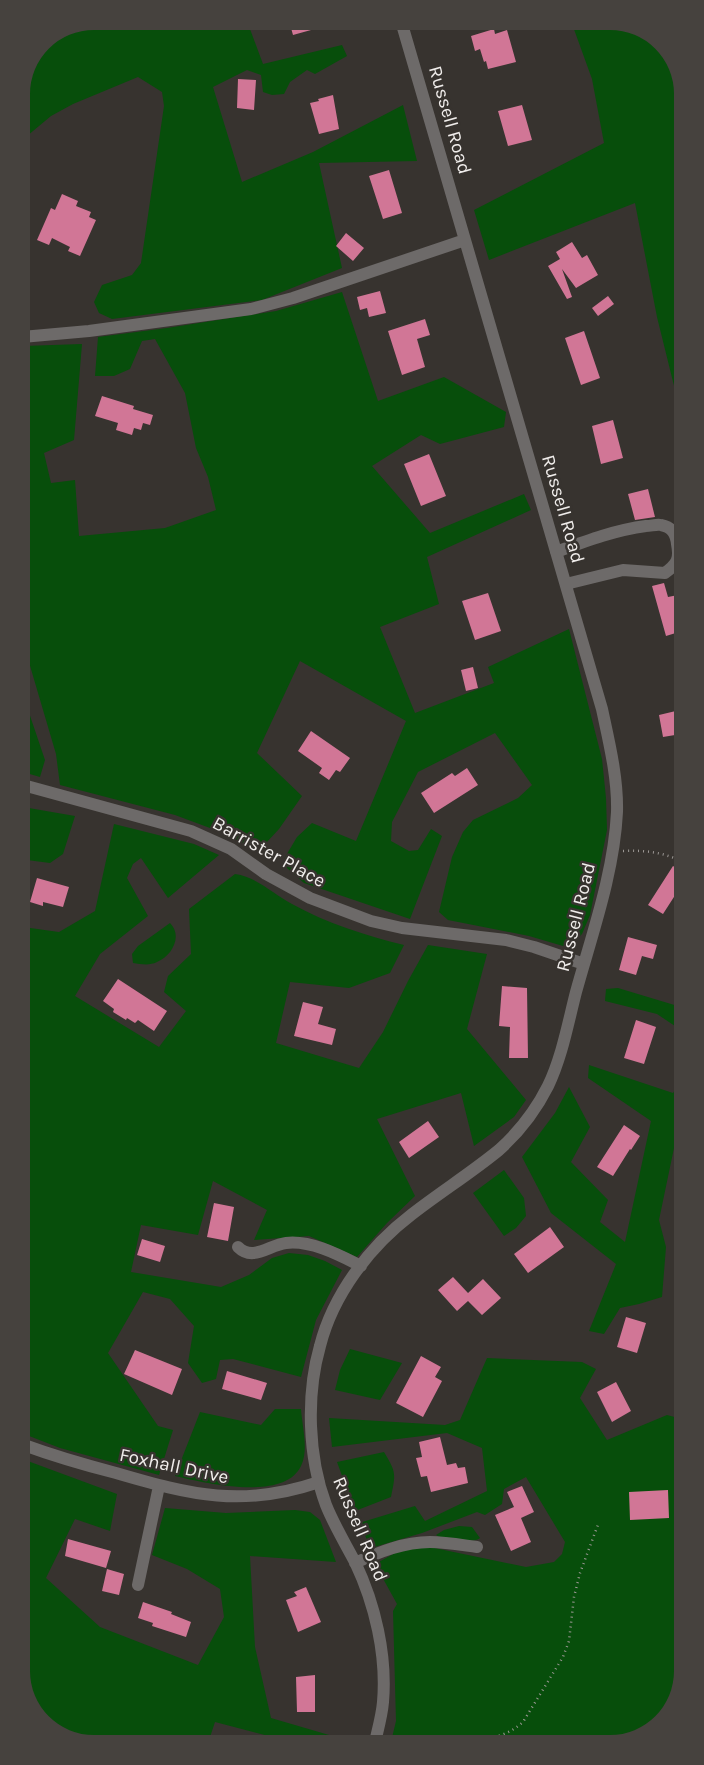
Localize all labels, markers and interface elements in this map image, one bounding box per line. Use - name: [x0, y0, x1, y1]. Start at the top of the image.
- street label: Russell Road: [424, 63, 476, 177]
- street label: Russell Road: [537, 452, 589, 566]
- street label: Barrister Place: [209, 812, 329, 892]
- street label: Russell Road: [552, 860, 600, 974]
- street label: Foxhall Drive: [117, 1444, 231, 1488]
- street label: Russell Road: [328, 1473, 392, 1585]

